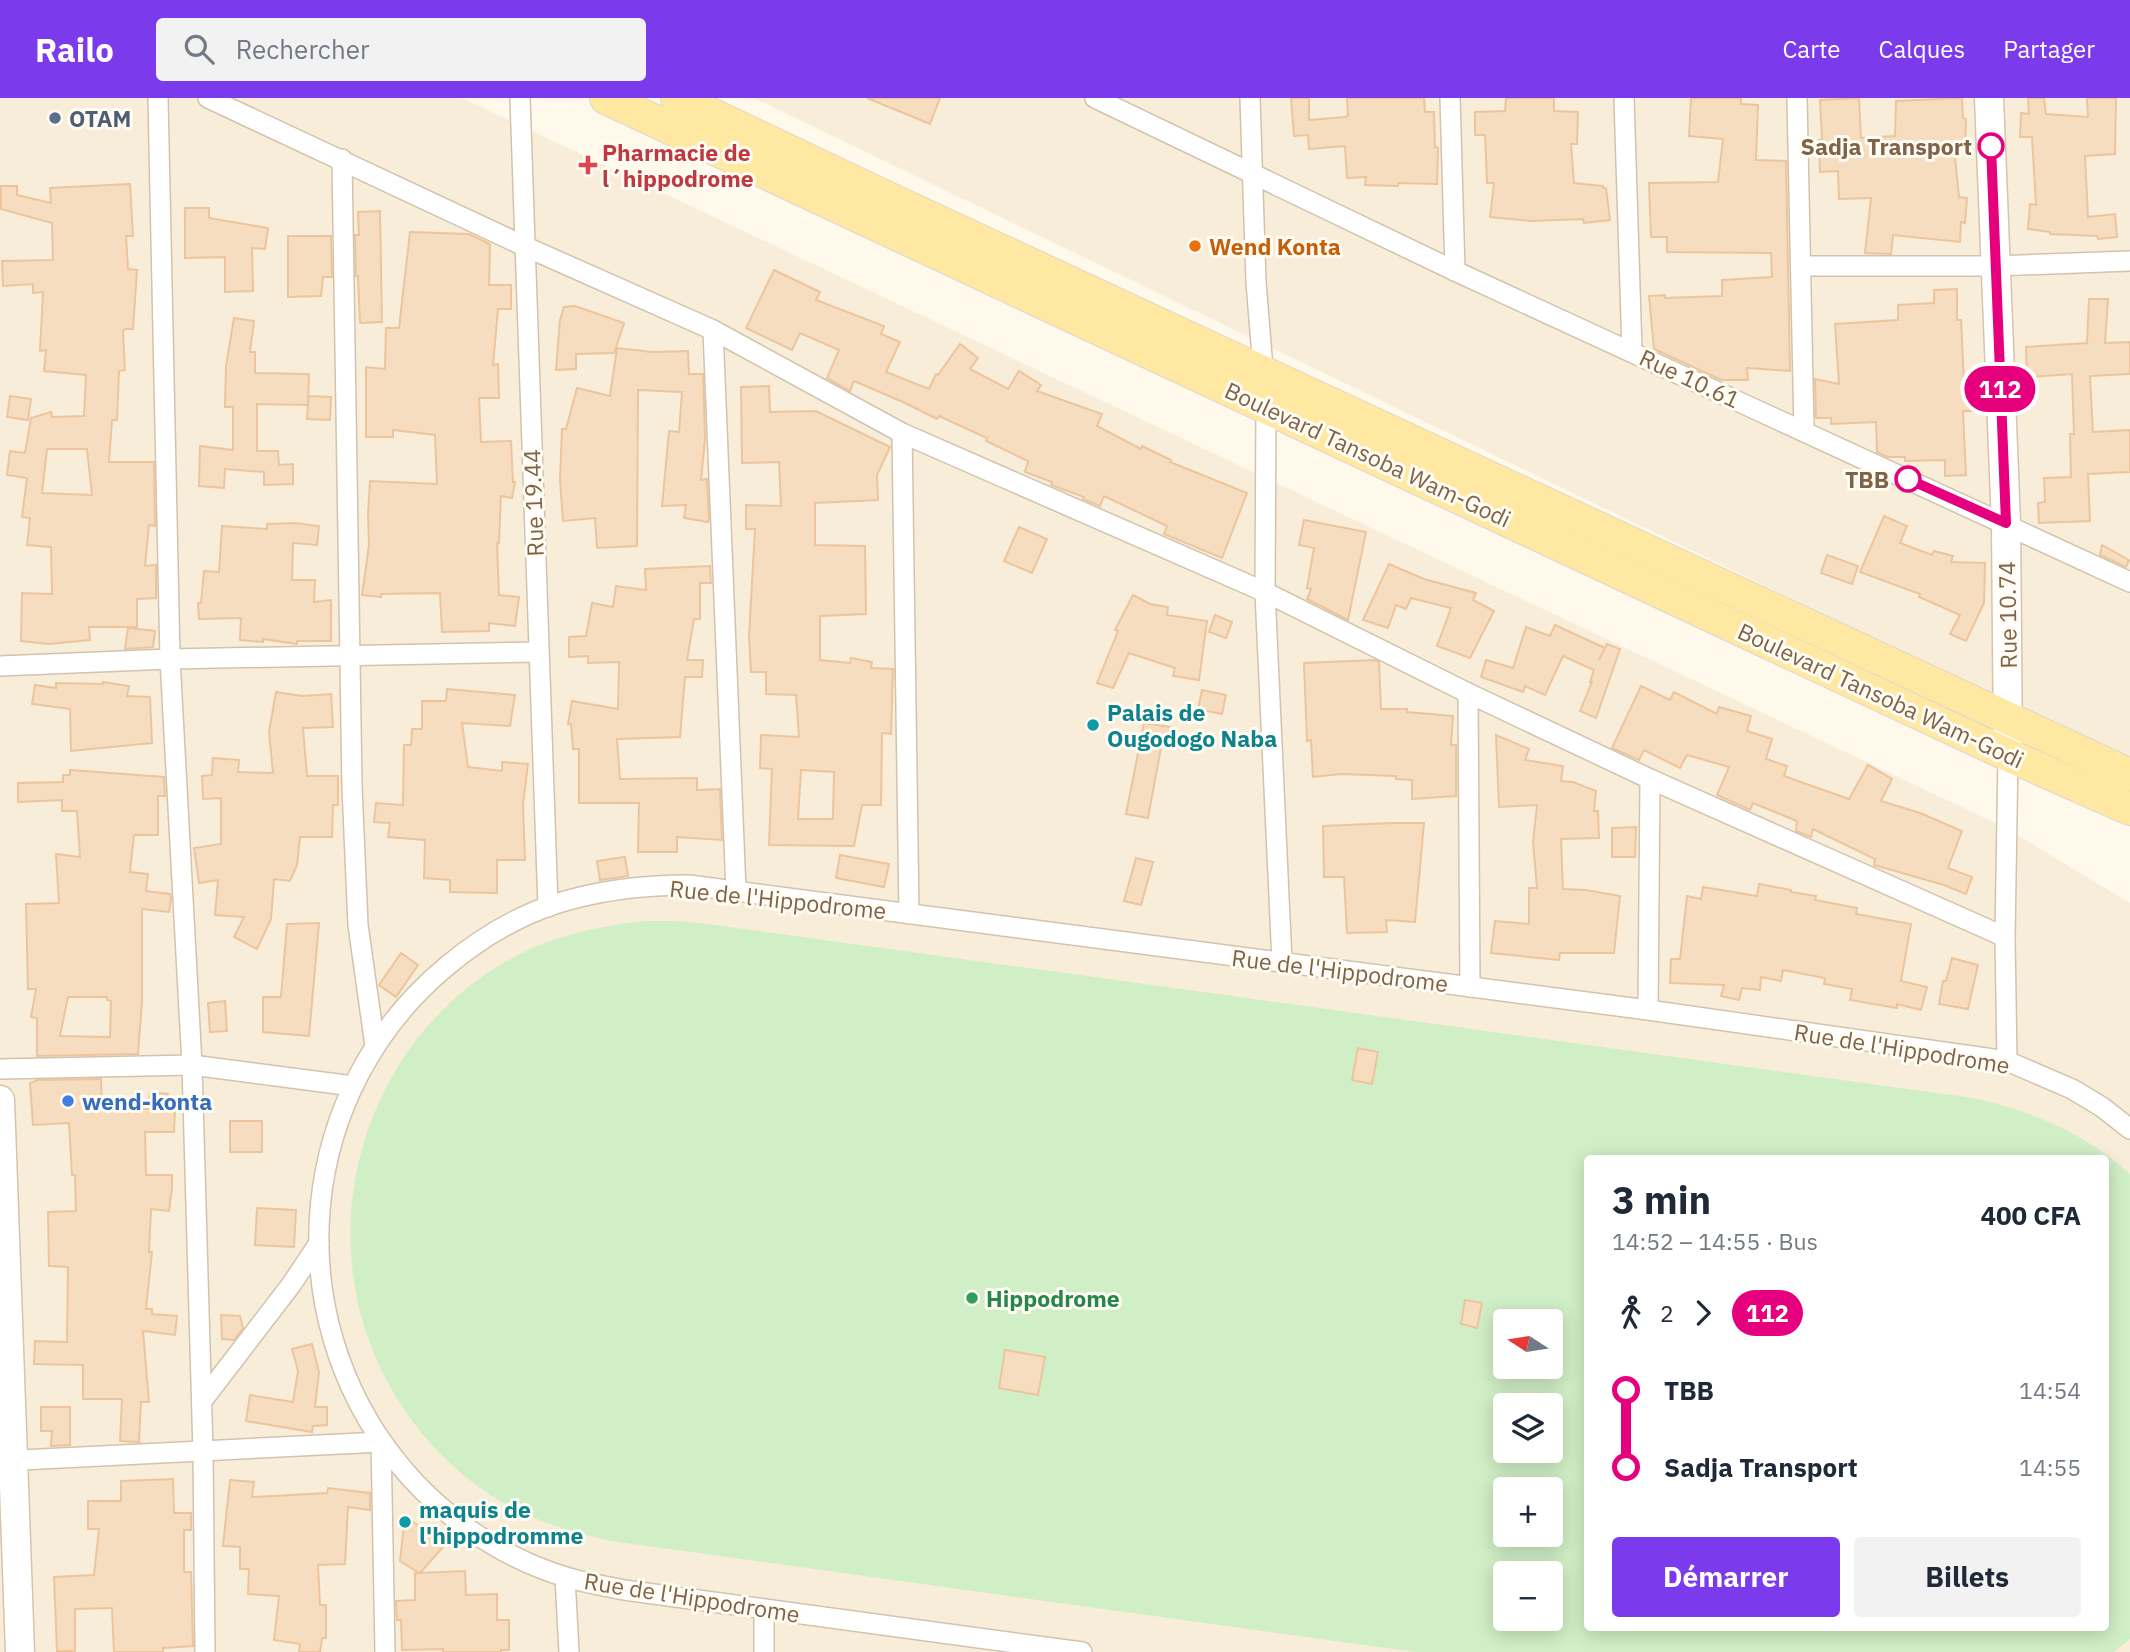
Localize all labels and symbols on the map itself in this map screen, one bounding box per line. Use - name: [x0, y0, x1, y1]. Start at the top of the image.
- place label: OTAM: [69, 103, 131, 133]
- marker: OTAM: [47, 110, 63, 126]
- place label: Sadja Transport: [1801, 131, 1972, 161]
- marker: Sadja Transport: [1978, 133, 2004, 159]
- place label: Pharmacie de l´hippodrome: [602, 137, 754, 193]
- marker: Pharmacie de l´hippodrome: [580, 157, 596, 173]
- place label: Wend Konta: [1209, 231, 1341, 261]
- marker: Wend Konta: [1187, 238, 1203, 254]
- street label: Rue 10.61: [1635, 342, 1745, 414]
- line badge: 112: [1960, 366, 2040, 412]
- street label: Boulevard Tansoba Wam-Godi: [1220, 374, 1516, 534]
- street label: Rue 19.44: [516, 449, 550, 557]
- place label: TBB: [1845, 464, 1889, 494]
- marker: TBB: [1895, 466, 1921, 492]
- street label: Rue 10.74: [1991, 561, 2023, 669]
- street label: Boulevard Tansoba Wam-Godi: [1733, 615, 2029, 775]
- place label: Palais de Ougodogo Naba: [1107, 697, 1277, 753]
- marker: Palais de Ougodogo Naba: [1085, 717, 1101, 733]
- street label: Rue de l'Hippodrome: [668, 873, 888, 925]
- street label: Rue de l'Hippodrome: [1230, 942, 1450, 998]
- street label: Rue de l'Hippodrome: [1792, 1016, 2012, 1080]
- place label: wend-konta: [82, 1086, 212, 1116]
- marker: wend-konta: [60, 1093, 76, 1109]
- place label: Hippodrome: [986, 1283, 1120, 1313]
- marker: Hippodrome: [964, 1290, 980, 1306]
- north arrow: [1493, 1309, 1563, 1379]
- place label: maquis de l'hippodromme: [419, 1494, 584, 1550]
- marker: maquis de l'hippodromme: [397, 1514, 413, 1530]
- street label: Rue de l'Hippodrome: [582, 1565, 802, 1629]

